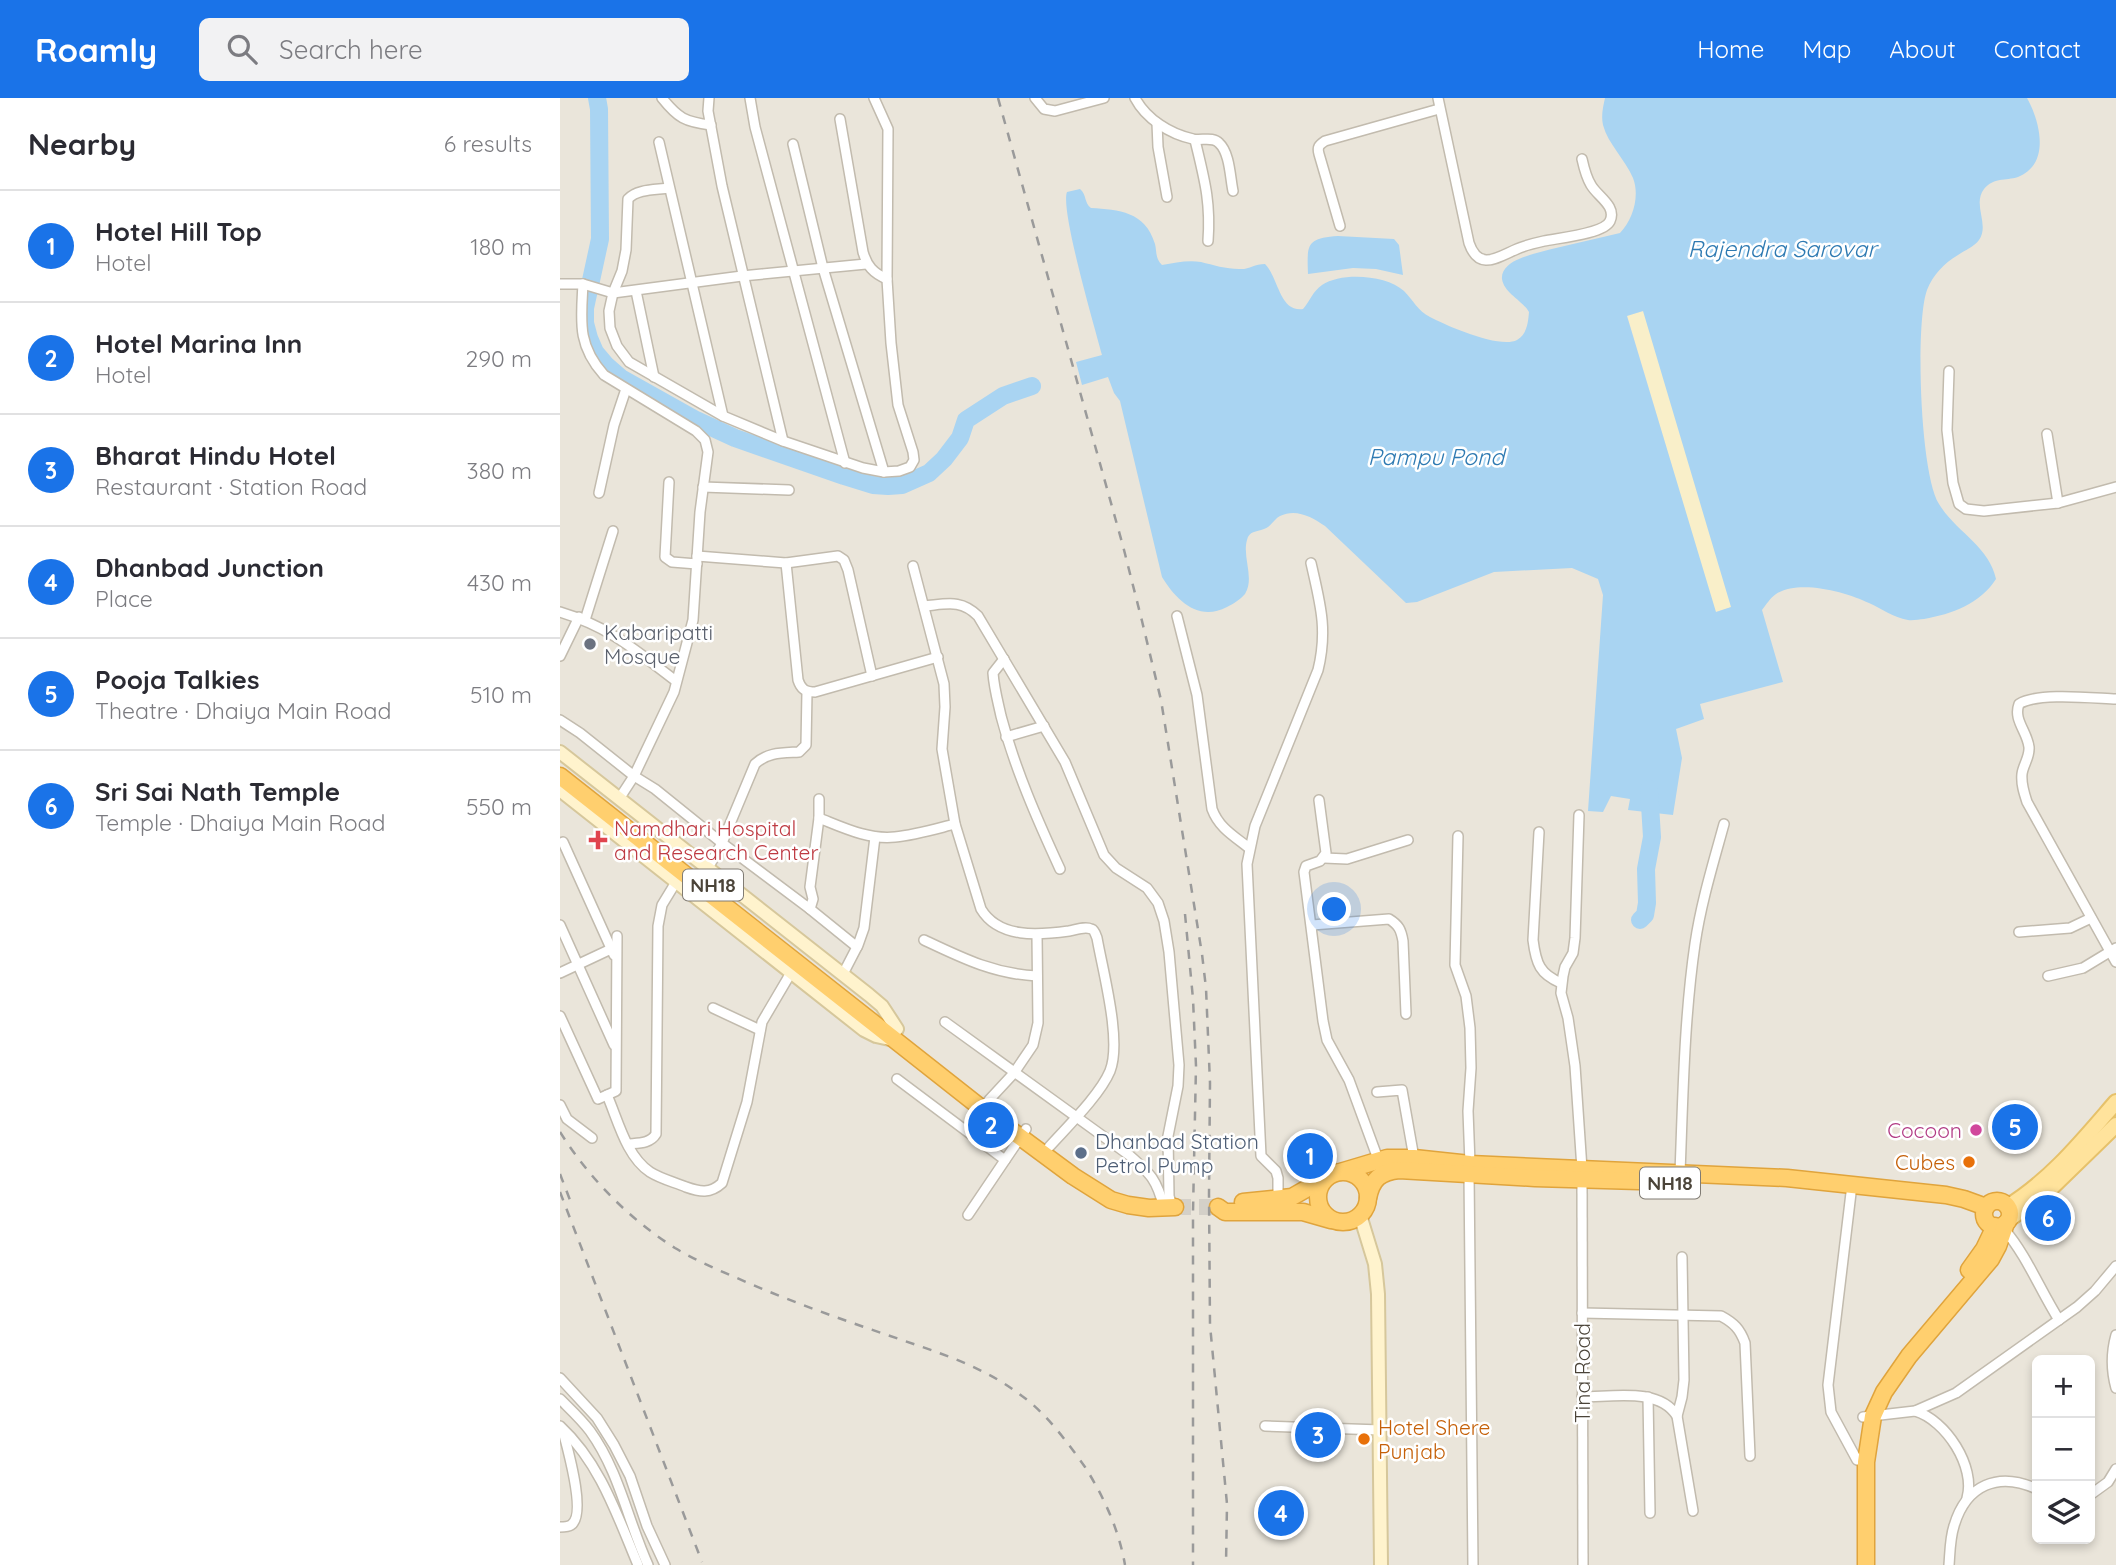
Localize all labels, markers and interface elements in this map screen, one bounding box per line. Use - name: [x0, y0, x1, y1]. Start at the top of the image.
- search box: [199, 18, 689, 81]
- text: Roamly: [35, 29, 157, 70]
- icon: search: [223, 30, 261, 68]
- text: Search here: [279, 33, 423, 66]
- text: Home: [1697, 34, 1764, 64]
- text: Map: [1802, 34, 1851, 64]
- text: About: [1889, 34, 1956, 64]
- text: Contact: [1994, 34, 2081, 64]
- text: Nearby: [28, 125, 136, 163]
- text: 6 results: [444, 129, 532, 158]
- text: Hotel Hill Top: [95, 215, 262, 248]
- text: 1: [47, 232, 55, 261]
- text: 180 m: [470, 232, 532, 261]
- water label: Rajendra Sarovar: [1688, 234, 1879, 263]
- text: Hotel: [95, 248, 151, 277]
- text: Hotel Marina Inn: [95, 327, 302, 360]
- text: 2: [44, 344, 58, 373]
- text: 290 m: [465, 344, 532, 373]
- text: Hotel: [95, 360, 151, 389]
- text: Bharat Hindu Hotel: [95, 439, 336, 472]
- water label: Pampu Pond: [1368, 442, 1507, 471]
- text: 3: [45, 456, 57, 485]
- text: 380 m: [467, 456, 532, 485]
- text: Restaurant · Station Road: [95, 472, 367, 501]
- text: Dhanbad Junction: [95, 551, 324, 584]
- text: 4: [44, 568, 58, 597]
- text: 430 m: [467, 568, 532, 597]
- text: Place: [95, 584, 153, 613]
- place label: Kabaripatti Mosque: [604, 619, 713, 669]
- marker: Kabaripatti Mosque: [582, 636, 598, 652]
- text: Pooja Talkies: [95, 663, 259, 696]
- text: 5: [44, 680, 58, 709]
- text: 510 m: [470, 680, 532, 709]
- text: Theatre · Dhaiya Main Road: [95, 696, 391, 725]
- text: Sri Sai Nath Temple: [95, 775, 340, 808]
- text: 6: [45, 792, 57, 821]
- text: 550 m: [466, 792, 532, 821]
- text: Temple · Dhaiya Main Road: [95, 808, 385, 837]
- place label: Namdhari Hospital and Research Center: [614, 815, 819, 865]
- marker: Namdhari Hospital and Research Center: [588, 830, 608, 850]
- road number: NH18: [683, 870, 743, 900]
- your location: [1317, 892, 1351, 926]
- pin: 2: [968, 1099, 1014, 1151]
- pin: 5: [1992, 1101, 2038, 1153]
- place label: Cocoon: [1887, 1117, 1962, 1143]
- marker: Cocoon: [1968, 1122, 1984, 1138]
- place label: Dhanbad Station Petrol Pump: [1095, 1128, 1259, 1178]
- pin: 1: [1287, 1130, 1333, 1182]
- marker: Dhanbad Station Petrol Pump: [1073, 1145, 1089, 1161]
- place label: Cubes: [1895, 1149, 1955, 1175]
- marker: Cubes: [1961, 1154, 1977, 1170]
- road number: NH18: [1640, 1168, 1700, 1198]
- pin: 6: [2025, 1192, 2071, 1244]
- street label: Tina Road: [1569, 1323, 1595, 1423]
- map controls: [2032, 1355, 2095, 1544]
- button: +: [2032, 1355, 2095, 1418]
- pin: 3: [1295, 1409, 1341, 1461]
- place label: Hotel Shere Punjab: [1378, 1414, 1490, 1464]
- button: −: [2032, 1418, 2095, 1481]
- marker: Hotel Shere Punjab: [1356, 1431, 1372, 1447]
- button: layers: [2032, 1481, 2095, 1544]
- pin: 4: [1258, 1487, 1304, 1539]

